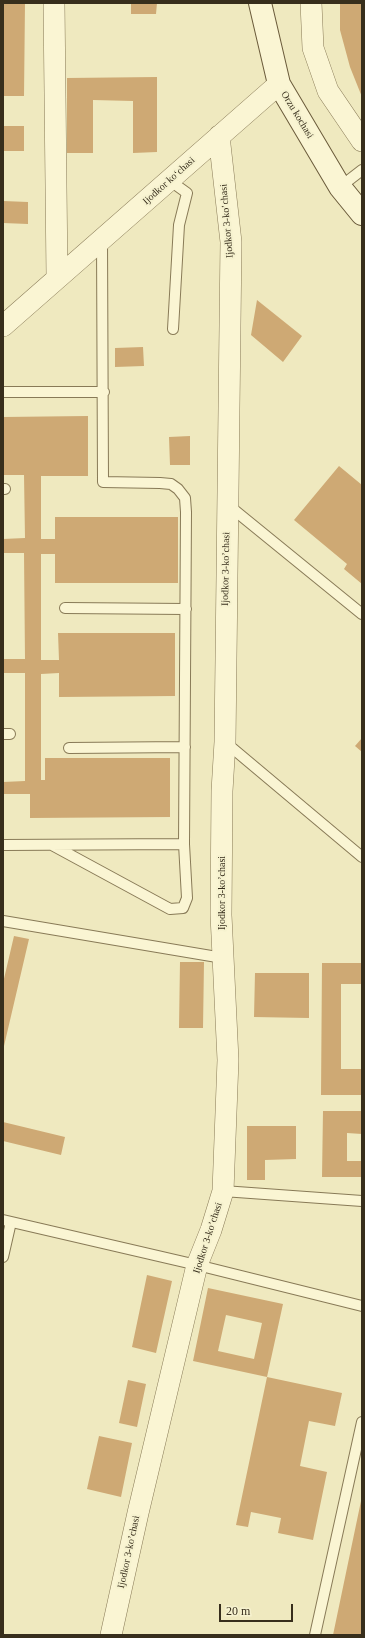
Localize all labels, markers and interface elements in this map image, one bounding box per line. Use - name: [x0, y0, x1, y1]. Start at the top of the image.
- street label: Orzu kochasi: [278, 89, 316, 141]
- street label: Ijodkor koʻchasi: [141, 155, 197, 207]
- street label: Ijodkor 3-koʼchasi: [218, 184, 236, 258]
- street label: Ijodkor 3-koʼchasi: [219, 532, 233, 606]
- street label: Ijodkor 3-koʼchasi: [216, 856, 228, 930]
- street label: Ijodkor 3-koʼchasi: [191, 1201, 225, 1275]
- street label: Ijodkor 3-koʼchasi: [115, 1514, 143, 1590]
- scale bar: [221, 1596, 295, 1622]
- text: 20 m: [226, 1604, 250, 1618]

